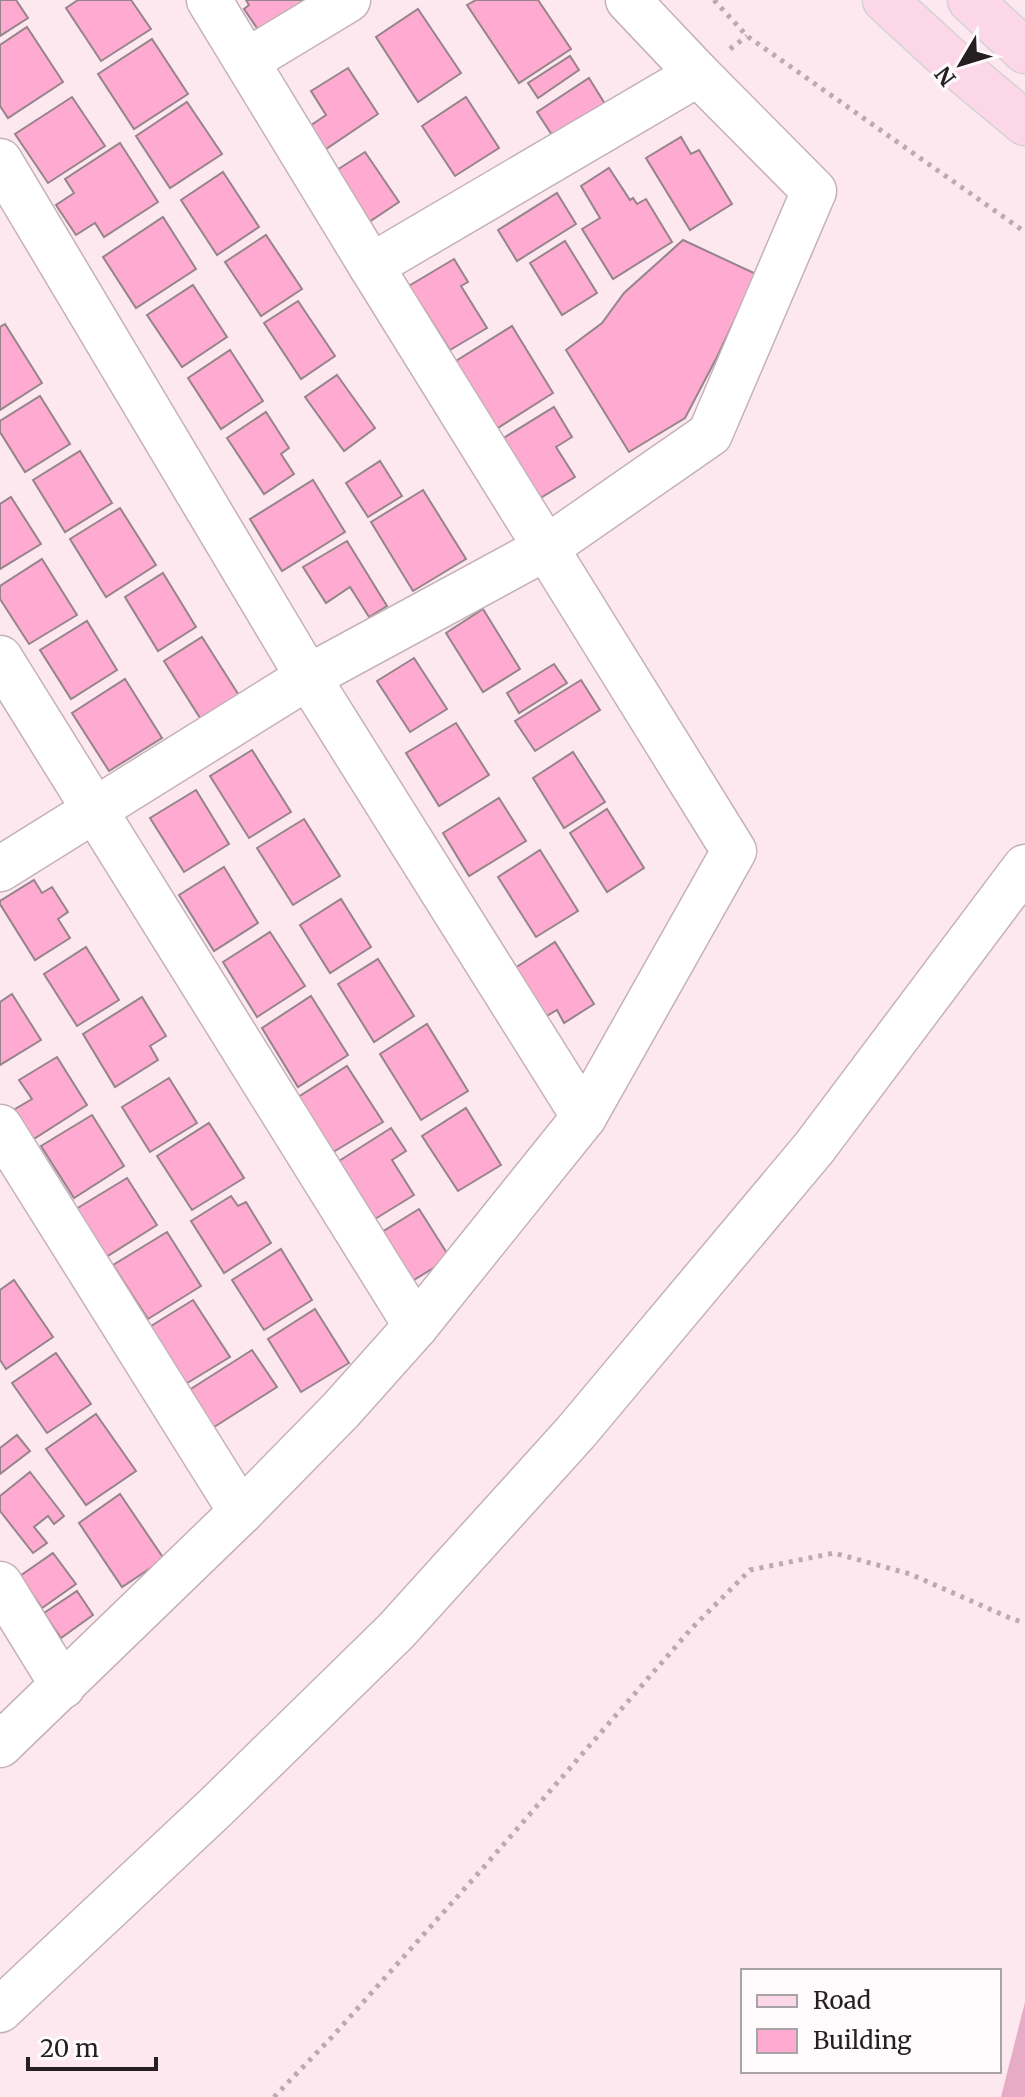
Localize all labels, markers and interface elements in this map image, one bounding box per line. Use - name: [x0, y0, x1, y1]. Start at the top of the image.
- north arrow: [921, 24, 1001, 104]
- text: N: [928, 60, 962, 92]
- legend: [741, 1969, 1001, 2073]
- text: Road: [813, 1985, 871, 2016]
- scale bar: [28, 2021, 156, 2071]
- text: Building: [813, 2025, 912, 2056]
- text: 20 m: [40, 2033, 99, 2064]

